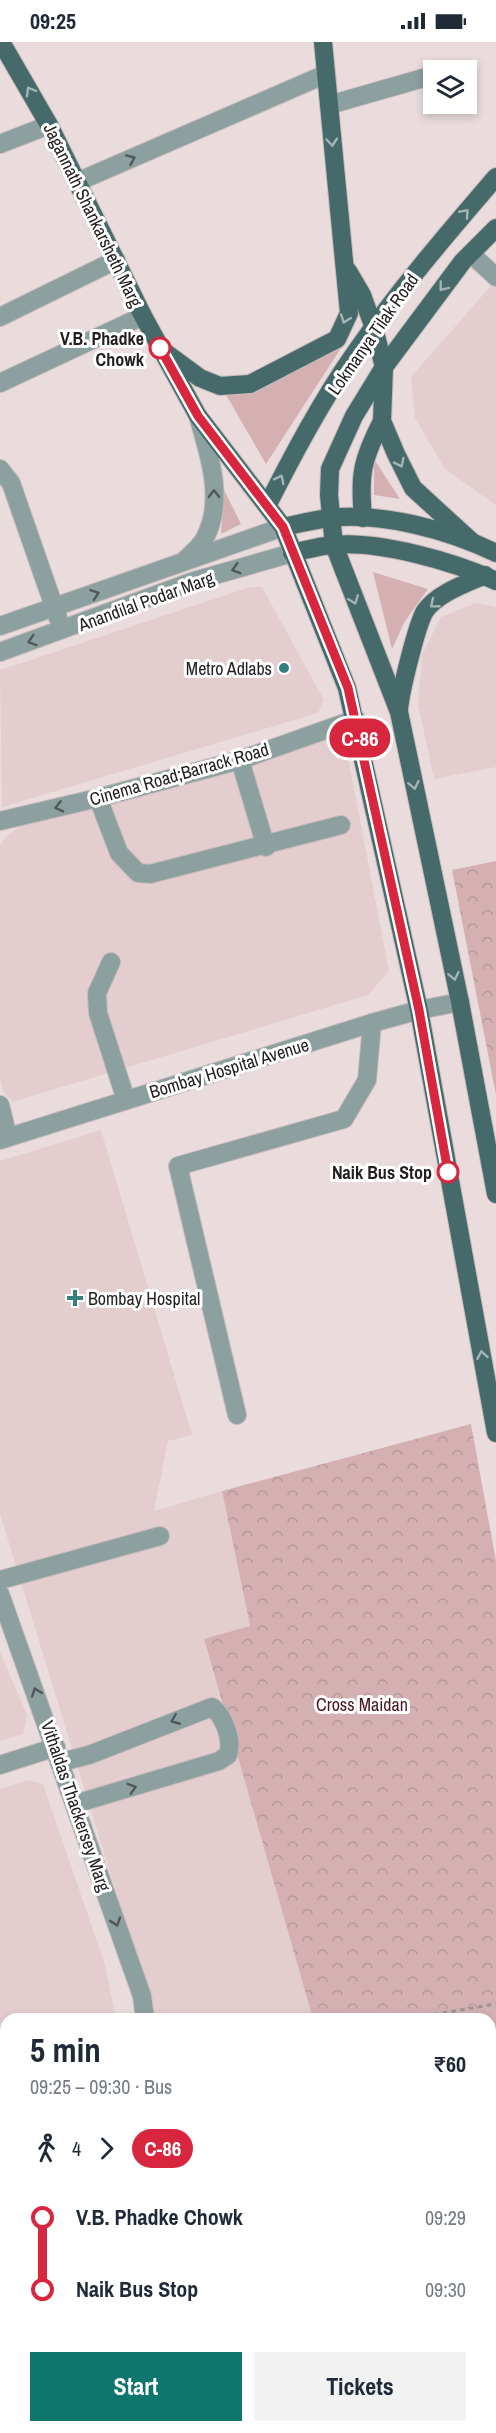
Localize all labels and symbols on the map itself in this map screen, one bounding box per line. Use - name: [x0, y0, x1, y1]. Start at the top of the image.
- one-way arrow: [25, 87, 37, 97]
- street label: Jagannath Shankarsheth Marg: [38, 119, 149, 312]
- one-way arrow: [325, 138, 338, 147]
- one-way arrow: [125, 154, 136, 166]
- one-way arrow: [457, 209, 468, 220]
- street label: Lokmanya Tilak Road: [322, 268, 424, 400]
- one-way arrow: [439, 280, 450, 291]
- one-way arrow: [340, 313, 353, 324]
- place label: V.B. Phadke Chowk: [60, 326, 145, 372]
- marker: V.B. Phadke Chowk: [149, 337, 171, 359]
- one-way arrow: [393, 457, 405, 468]
- one-way arrow: [273, 475, 285, 486]
- one-way arrow: [207, 490, 220, 499]
- one-way arrow: [231, 562, 242, 574]
- street label: Anandilal Podar Marg: [74, 565, 218, 638]
- one-way arrow: [89, 588, 100, 601]
- one-way arrow: [346, 594, 359, 605]
- one-way arrow: [430, 597, 441, 608]
- one-way arrow: [27, 634, 38, 646]
- place label: Metro Adlabs: [186, 656, 272, 681]
- marker: Metro Adlabs: [277, 661, 291, 675]
- line badge: C-86: [318, 718, 402, 758]
- street label: Cinema Road;Barrack Road: [86, 736, 272, 812]
- one-way arrow: [407, 779, 420, 789]
- one-way arrow: [54, 800, 64, 813]
- one-way arrow: [447, 970, 460, 980]
- street label: Bombay Hospital Avenue: [146, 1032, 312, 1104]
- place label: Naik Bus Stop: [332, 1160, 432, 1185]
- marker: Naik Bus Stop: [437, 1161, 459, 1183]
- place label: Bombay Hospital: [88, 1286, 200, 1311]
- marker: Bombay Hospital: [66, 1289, 84, 1307]
- one-way arrow: [476, 1350, 489, 1360]
- one-way arrow: [30, 1687, 43, 1698]
- park label: Cross Maidan: [316, 1692, 408, 1717]
- one-way arrow: [171, 1713, 182, 1725]
- street label: Vithaldas Thackersey Marg: [35, 1717, 117, 1896]
- one-way arrow: [126, 1782, 136, 1795]
- one-way arrow: [109, 1916, 122, 1927]

